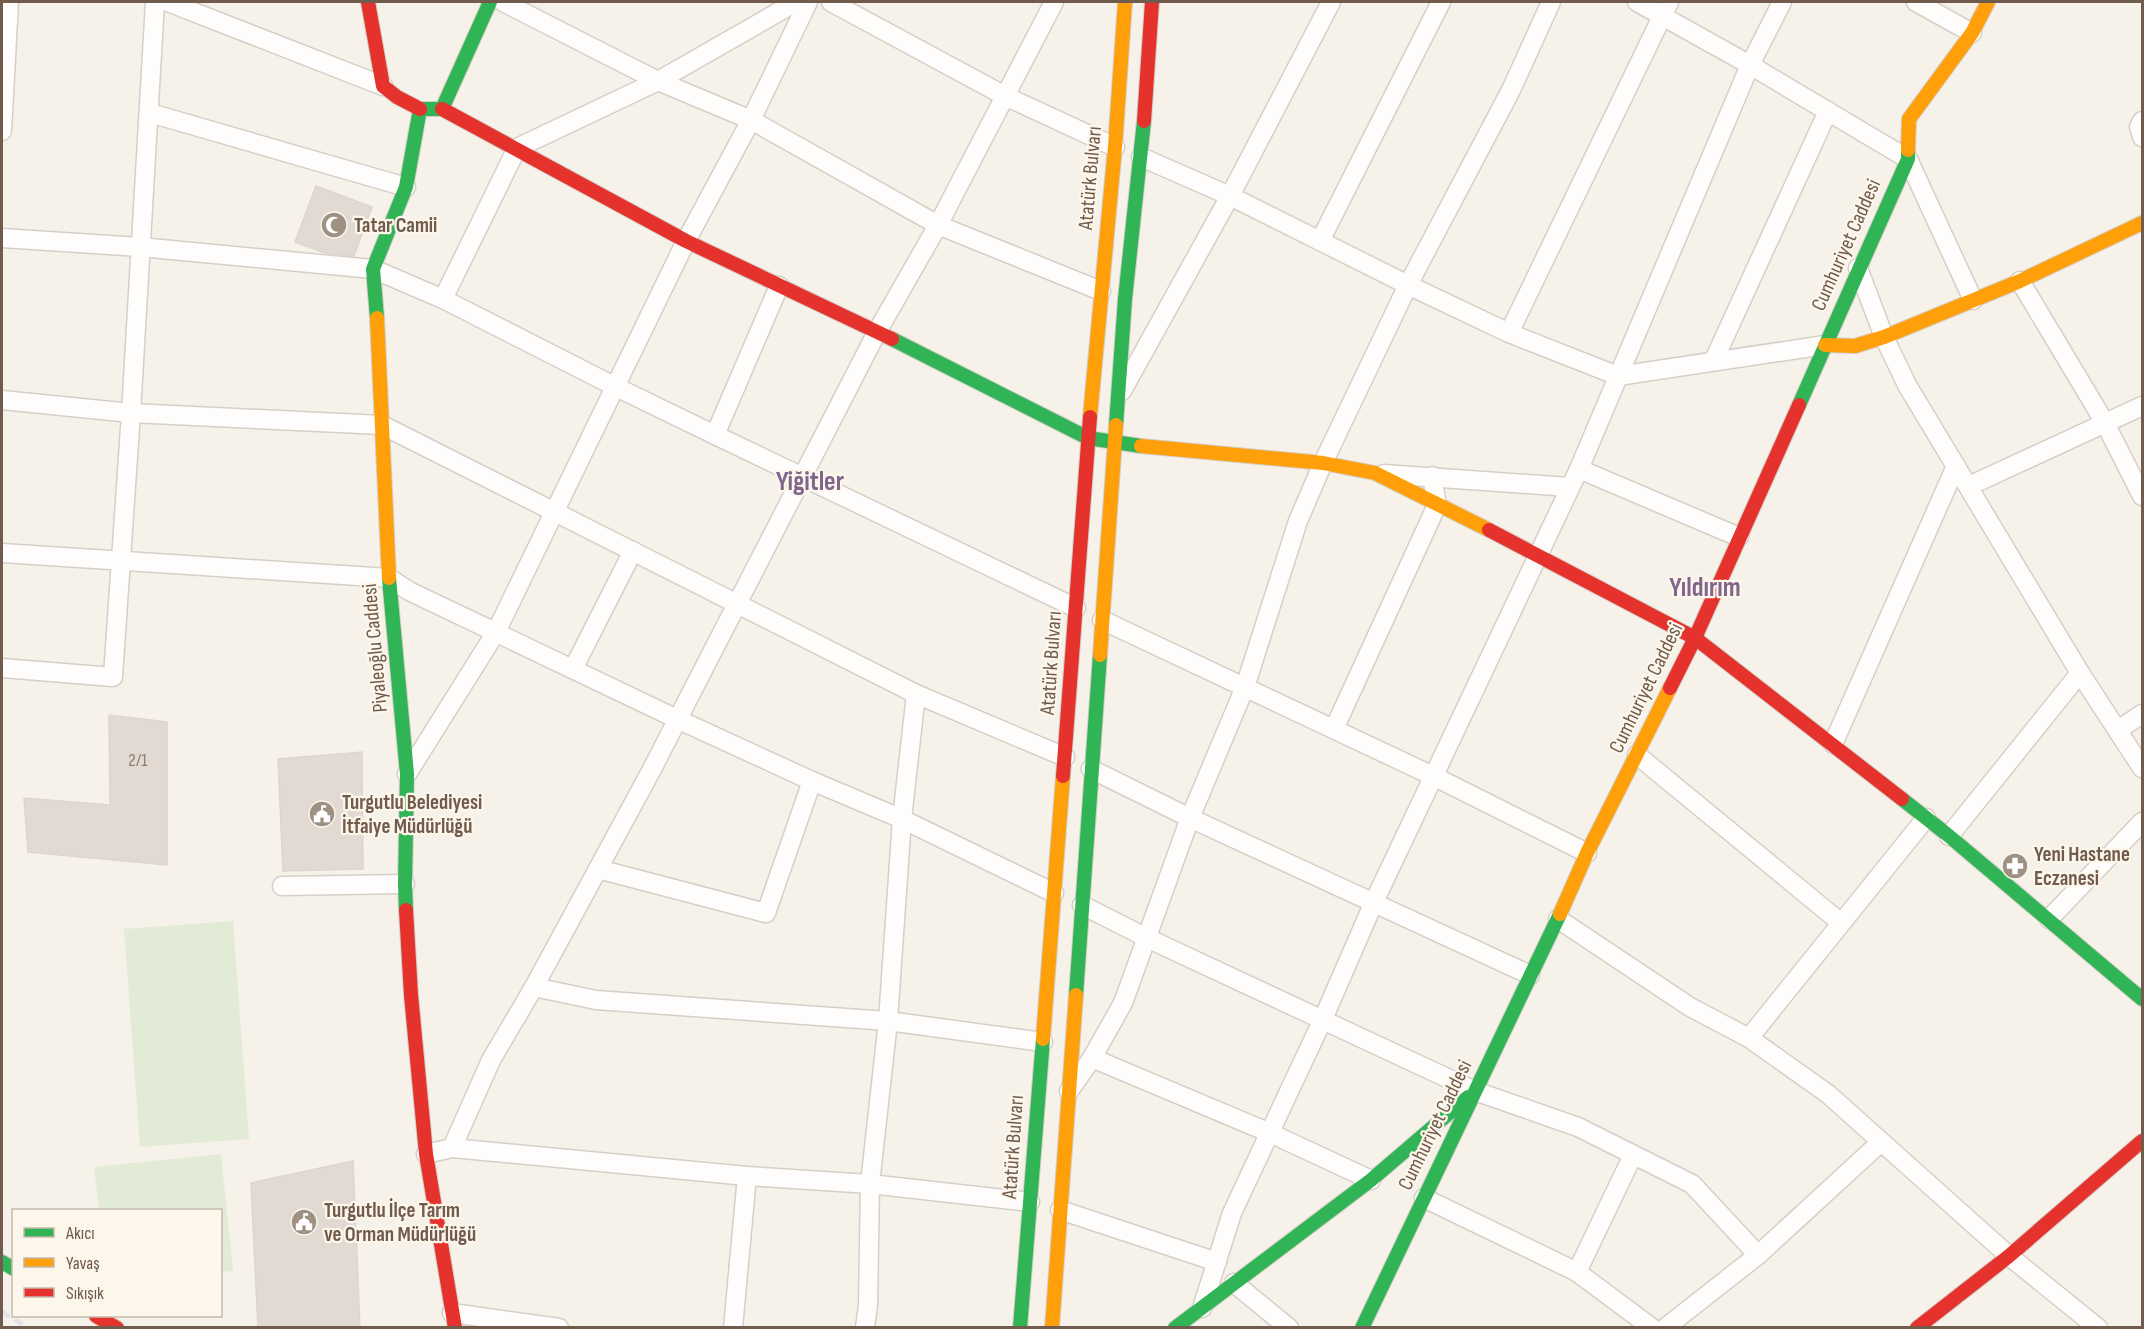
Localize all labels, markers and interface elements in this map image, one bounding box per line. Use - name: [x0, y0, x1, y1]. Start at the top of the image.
- street label: Atatürk Bulvarı: [1073, 125, 1107, 232]
- street label: Cumhuriyet Caddesi: [1806, 175, 1886, 315]
- mosque icon: Tatar Camii: [319, 210, 349, 240]
- place label: Tatar Camii: [354, 213, 437, 238]
- district label: Yiğitler: [776, 466, 844, 498]
- district label: Yıldırım: [1669, 572, 1741, 604]
- street label: Piyaleoğlu Caddesi: [357, 582, 393, 714]
- street label: Atatürk Bulvarı: [1035, 610, 1067, 717]
- street label: Cumhuriyet Caddesi: [1604, 619, 1688, 757]
- house number: 2/1: [128, 750, 148, 771]
- place label: Turgutlu Belediyesi İtfaiye Müdürlüğü: [342, 790, 482, 839]
- public building icon: Turgutlu Belediyesi İtfaiye Müdürlüğü: [307, 799, 337, 829]
- place label: Yeni Hastane Eczanesi: [2034, 842, 2130, 891]
- pharmacy icon: Yeni Hastane Eczanesi: [2000, 851, 2030, 881]
- street label: Cumhuriyet Caddesi: [1393, 1056, 1477, 1194]
- street label: Atatürk Bulvarı: [997, 1094, 1029, 1201]
- place label: Turgutlu İlçe Tarım ve Orman Müdürlüğü: [324, 1198, 476, 1247]
- public building icon: Turgutlu İlçe Tarım ve Orman Müdürlüğü: [289, 1207, 319, 1237]
- legend: [12, 1209, 222, 1317]
- text: Akıcı: [65, 1223, 95, 1244]
- text: Yavaş: [66, 1253, 100, 1274]
- text: Sıkışık: [66, 1283, 104, 1304]

